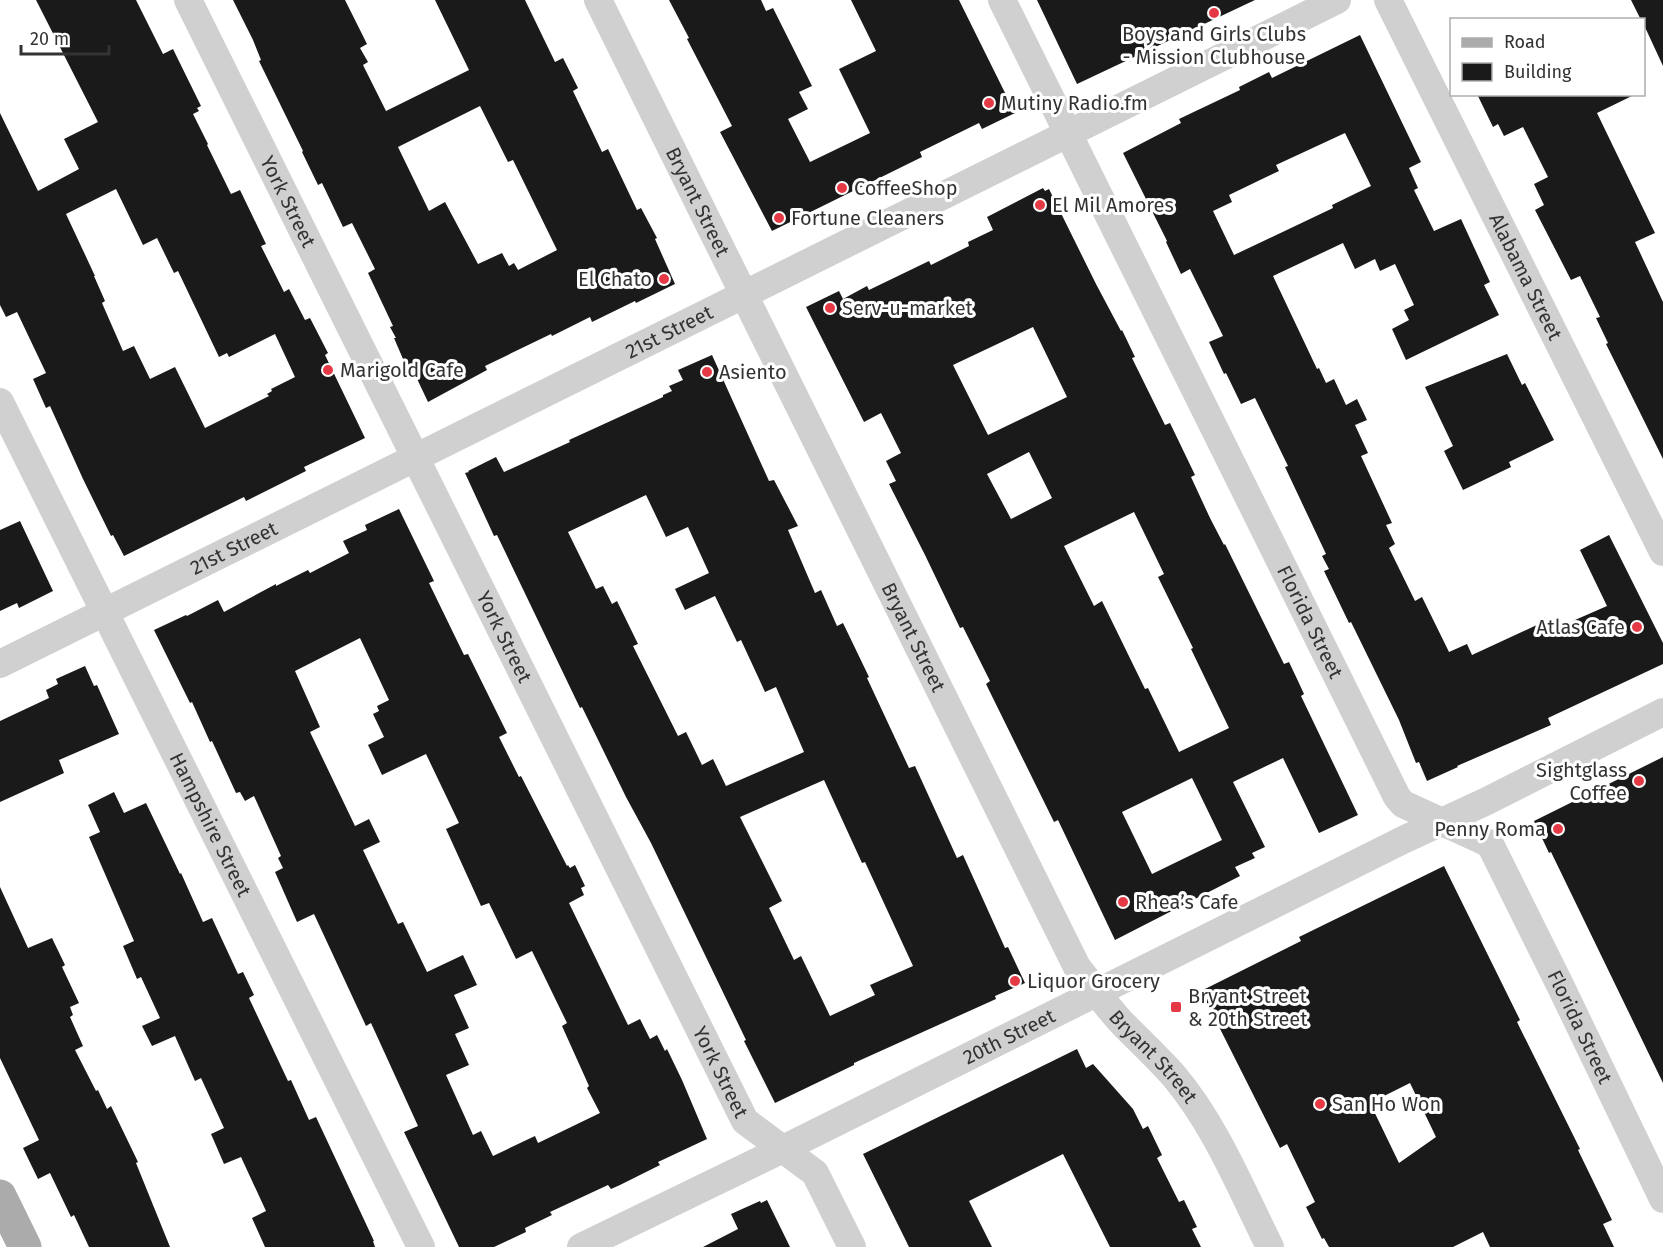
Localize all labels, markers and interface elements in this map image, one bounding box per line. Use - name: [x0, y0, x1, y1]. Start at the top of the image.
- marker: Boys and Girls Clubs - Mission Clubhouse: [1207, 6, 1221, 20]
- scale bar: [21, 18, 110, 56]
- legend: [1450, 18, 1645, 96]
- place label: Boys and Girls Clubs - Mission Clubhouse: [1122, 22, 1306, 69]
- text: 20 m: [30, 28, 69, 50]
- text: Road: [1504, 31, 1546, 53]
- text: Building: [1504, 61, 1572, 83]
- place label: Mutiny Radio.fm: [1001, 91, 1148, 115]
- marker: Mutiny Radio.fm: [982, 96, 996, 110]
- street label: Bryant Street: [661, 143, 735, 261]
- street label: York Street: [255, 152, 321, 252]
- place label: CoffeeShop: [854, 176, 958, 200]
- marker: CoffeeShop: [835, 181, 849, 195]
- place label: El Mil Amores: [1052, 193, 1174, 217]
- marker: El Mil Amores: [1033, 198, 1047, 212]
- place label: Fortune Cleaners: [791, 206, 944, 230]
- street label: Alabama Street: [1484, 209, 1568, 345]
- marker: Fortune Cleaners: [772, 211, 786, 225]
- place label: El Chato: [578, 267, 652, 291]
- marker: El Chato: [657, 272, 671, 286]
- place label: Serv-u-market: [842, 296, 974, 320]
- street label: 21st Street: [621, 300, 717, 363]
- marker: Serv-u-market: [823, 301, 837, 315]
- place label: Marigold Cafe: [340, 358, 464, 382]
- place label: Asiento: [719, 360, 787, 384]
- marker: Marigold Cafe: [321, 363, 335, 377]
- marker: Asiento: [700, 365, 714, 379]
- street label: 21st Street: [186, 516, 282, 580]
- street label: Florida Street: [1272, 561, 1349, 683]
- street label: Bryant Street: [876, 579, 951, 696]
- street label: York Street: [472, 587, 538, 687]
- place label: Atlas Cafe: [1536, 615, 1625, 639]
- marker: Atlas Cafe: [1630, 620, 1644, 634]
- street label: Hampshire Street: [165, 748, 257, 901]
- place label: Sightglass Coffee: [1536, 758, 1627, 805]
- marker: Sightglass Coffee: [1632, 774, 1646, 788]
- place label: Penny Roma: [1434, 817, 1546, 841]
- marker: Penny Roma: [1551, 822, 1565, 836]
- place label: Rhea’s Cafe: [1135, 890, 1238, 914]
- marker: Rhea’s Cafe: [1116, 895, 1130, 909]
- street label: Florida Street: [1543, 966, 1618, 1088]
- place label: Liquor Grocery: [1027, 969, 1160, 993]
- marker: Liquor Grocery: [1008, 974, 1022, 988]
- place label: Bryant Street & 20th Street: [1188, 984, 1308, 1031]
- marker: Bryant Street & 20th Street: [1169, 1000, 1183, 1014]
- street label: 20th Street: [959, 1003, 1060, 1069]
- street label: Bryant Street: [1104, 1005, 1203, 1108]
- street label: York Street: [688, 1022, 754, 1122]
- place label: San Ho Won: [1332, 1092, 1441, 1116]
- marker: San Ho Won: [1313, 1097, 1327, 1111]

